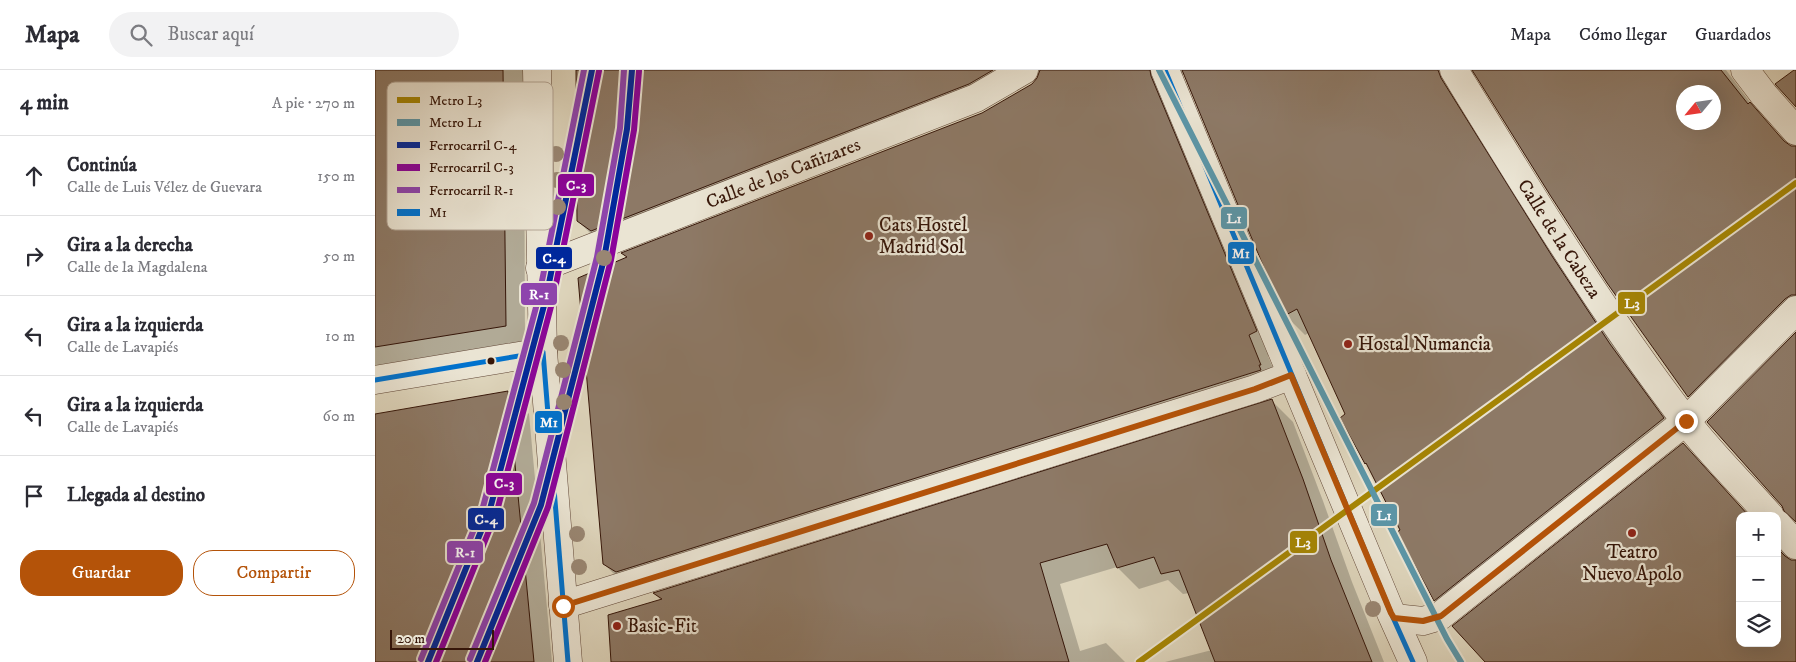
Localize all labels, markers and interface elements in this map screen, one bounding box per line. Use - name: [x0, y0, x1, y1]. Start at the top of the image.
- search box: [109, 12, 459, 57]
- text: Mapa: [25, 20, 79, 50]
- icon: search: [127, 21, 155, 49]
- text: Buscar aquí: [167, 23, 254, 46]
- text: Mapa: [1510, 24, 1551, 46]
- text: Cómo llegar: [1579, 24, 1667, 46]
- text: Guardados: [1695, 24, 1771, 46]
- legend: [387, 82, 553, 230]
- north arrow: [1676, 85, 1721, 130]
- text: 4 min: [20, 90, 69, 116]
- text: Metro L3: [429, 92, 482, 110]
- text: A pie · 270 m: [272, 93, 355, 113]
- text: Metro L1: [429, 114, 482, 132]
- street label: Calle de los Cañizares: [703, 133, 864, 214]
- text: Ferrocarril C-4: [429, 137, 517, 155]
- text: Continúa: [67, 154, 137, 177]
- text: Ferrocarril C-3: [429, 159, 514, 177]
- icon: ahead: [20, 162, 48, 190]
- text: 150 m: [317, 166, 355, 186]
- line badge: C-3: [557, 173, 595, 197]
- street label: Calle de la Cabeza: [1513, 175, 1606, 303]
- text: Calle de Luis Vélez de Guevara: [67, 177, 262, 197]
- text: C-3: [566, 177, 586, 195]
- text: Ferrocarril R-1: [429, 182, 514, 200]
- text: M1: [429, 204, 447, 222]
- line badge: L1: [1220, 206, 1248, 230]
- text: L1: [1226, 210, 1242, 228]
- place label: Cats Hostel Madrid Sol: [879, 214, 967, 259]
- marker: Cats Hostel Madrid Sol: [863, 230, 875, 242]
- text: Gira a la derecha: [67, 234, 193, 257]
- line badge: M1: [1227, 241, 1255, 265]
- icon: right: [20, 242, 48, 270]
- text: M1: [1232, 245, 1250, 263]
- text: 50 m: [323, 246, 355, 266]
- line badge: C-4: [535, 246, 573, 270]
- text: C-4: [542, 250, 566, 268]
- text: Calle de la Magdalena: [67, 257, 208, 277]
- line badge: R-1: [520, 282, 558, 306]
- text: R-1: [529, 286, 549, 304]
- line badge: L3: [1617, 291, 1646, 315]
- text: L3: [1624, 295, 1640, 313]
- text: Gira a la izquierda: [67, 314, 203, 337]
- icon: left: [20, 322, 48, 350]
- text: 10 m: [325, 326, 355, 346]
- place label: Hostal Numancia: [1358, 333, 1491, 356]
- text: Calle de Lavapiés: [67, 337, 178, 357]
- marker: Hostal Numancia: [1342, 338, 1354, 350]
- unlabelled marker: [486, 356, 496, 366]
- text: Gira a la izquierda: [67, 394, 203, 417]
- icon: left: [20, 402, 48, 430]
- text: 60 m: [323, 406, 355, 426]
- line badge: M1: [534, 410, 563, 434]
- route end: [1675, 410, 1698, 433]
- text: M1: [540, 414, 558, 432]
- text: Calle de Lavapiés: [67, 417, 178, 437]
- line badge: C-3: [485, 472, 523, 496]
- text: C-3: [494, 475, 514, 493]
- icon: arrive: [20, 482, 48, 510]
- text: Llegada al destino: [67, 484, 205, 507]
- line badge: L1: [1370, 503, 1398, 527]
- line badge: C-4: [467, 507, 505, 531]
- text: L1: [1376, 507, 1392, 525]
- text: C-4: [474, 511, 498, 529]
- map controls: [1736, 512, 1781, 647]
- button: +: [1736, 512, 1781, 557]
- marker: Teatro Nuevo Apolo: [1626, 527, 1638, 539]
- line badge: L3: [1289, 530, 1318, 554]
- text: L3: [1295, 534, 1311, 552]
- line badge: R-1: [446, 540, 484, 564]
- place label: Teatro Nuevo Apolo: [1582, 541, 1682, 586]
- text: R-1: [455, 544, 475, 562]
- button: Guardar: [20, 550, 183, 596]
- button: Compartir: [193, 550, 355, 596]
- button: −: [1736, 557, 1781, 602]
- route start: [552, 595, 575, 618]
- button: layers: [1736, 602, 1781, 647]
- place label: Basic-Fit: [627, 615, 697, 638]
- marker: Basic-Fit: [611, 620, 623, 632]
- scale bar: [390, 627, 494, 650]
- text: 20 m: [397, 630, 425, 648]

